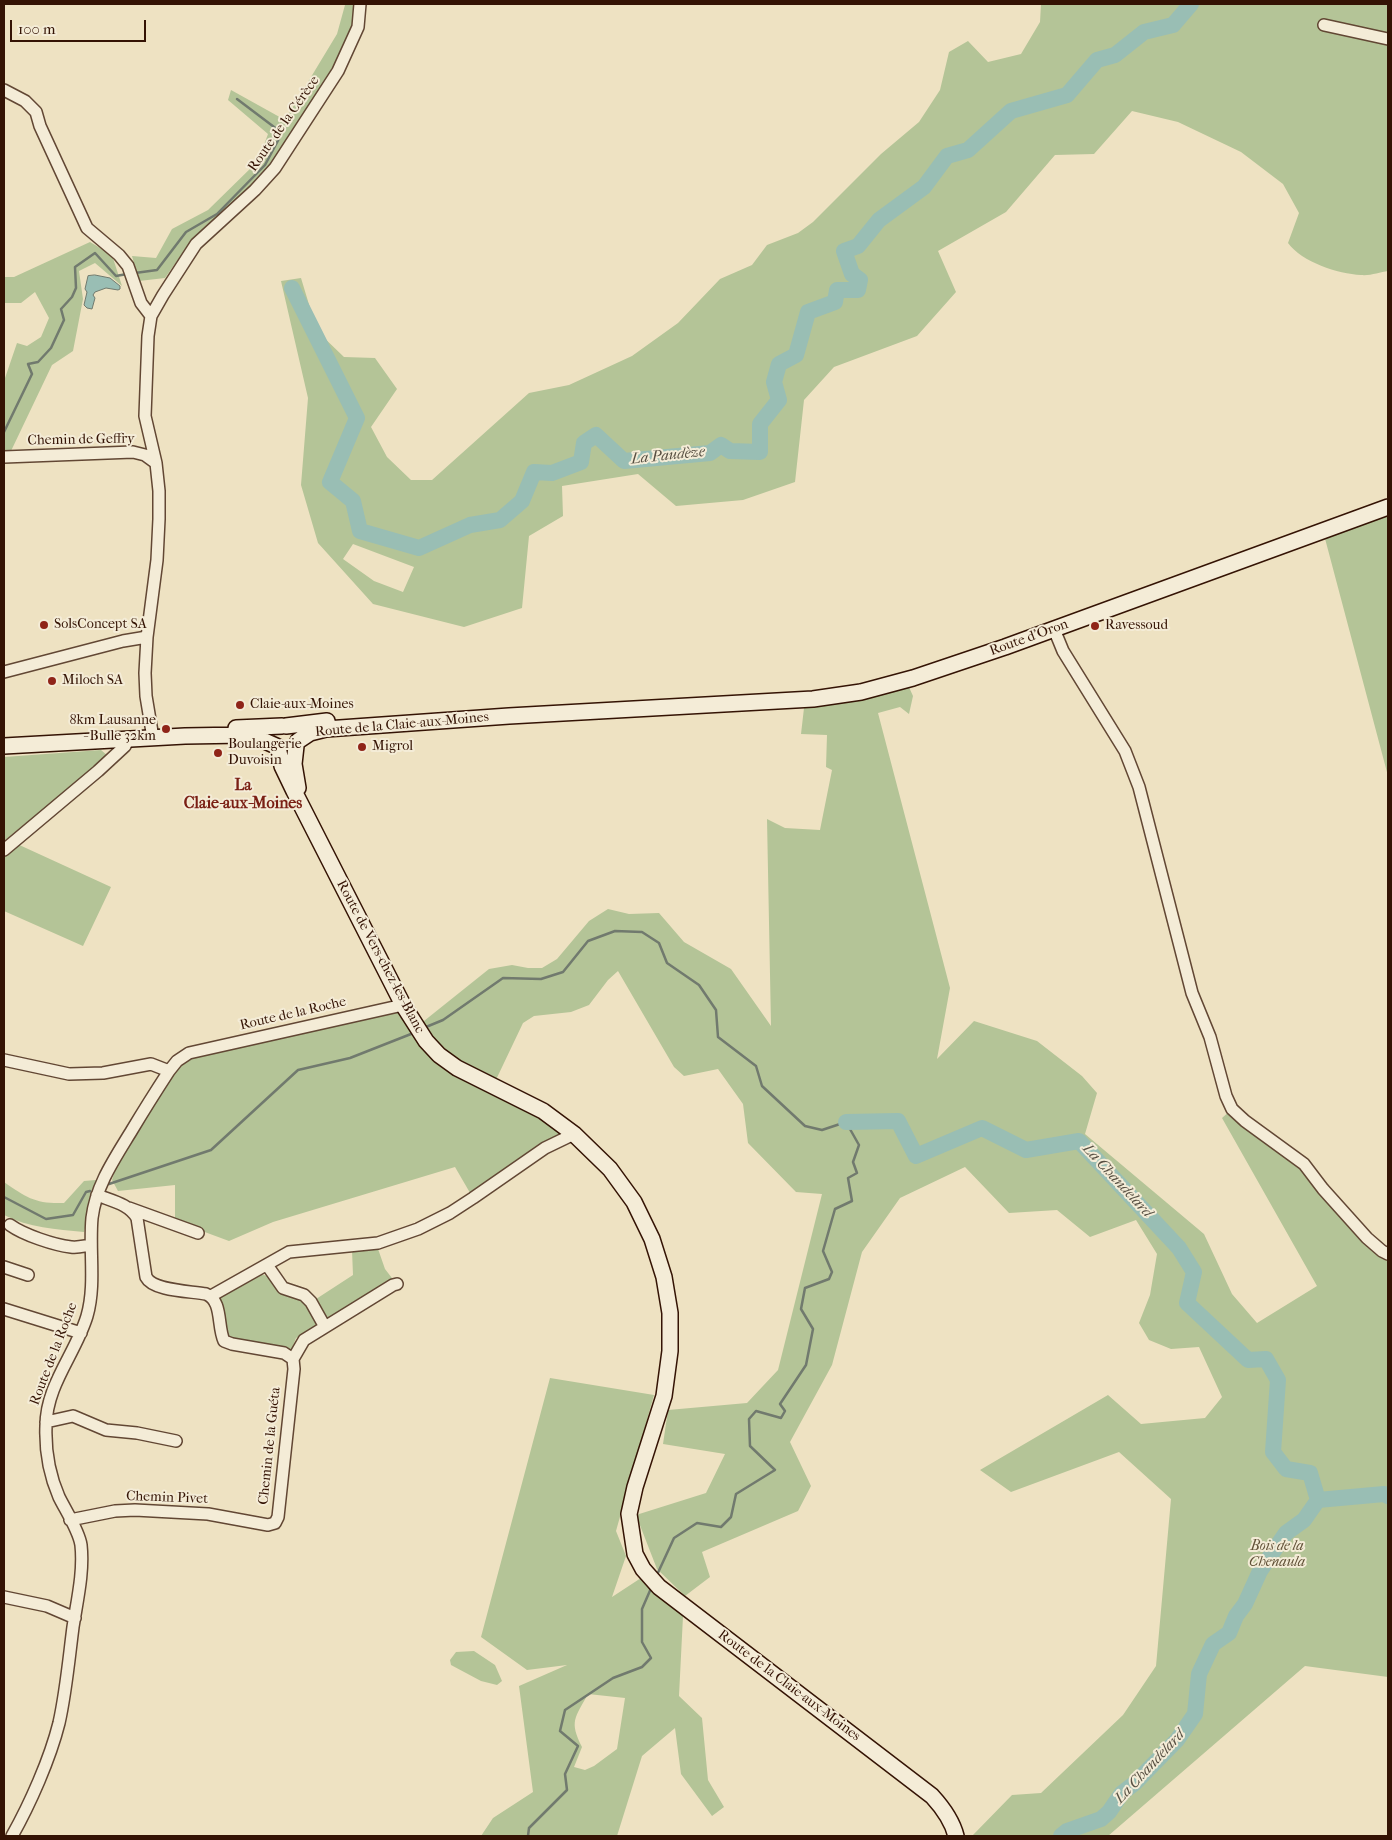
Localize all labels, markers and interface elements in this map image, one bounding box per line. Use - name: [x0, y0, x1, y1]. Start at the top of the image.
- scale bar: [12, 10, 149, 42]
- text: 100 m: [18, 20, 56, 38]
- street label: Route de la Cérèce: [245, 73, 323, 175]
- street label: Chemin de Geffry: [27, 431, 135, 449]
- water label: La Paudèze: [630, 443, 706, 469]
- street label: Route d'Oron: [987, 616, 1071, 660]
- place label: SolsConcept SA: [54, 617, 147, 633]
- place label: Ravessoud: [1105, 618, 1168, 634]
- marker: SolsConcept SA: [38, 619, 50, 631]
- marker: Ravessoud: [1089, 620, 1101, 632]
- place label: Miloch SA: [62, 673, 123, 689]
- marker: Miloch SA: [46, 675, 58, 687]
- place label: Claie-aux-Moines: [250, 697, 354, 713]
- marker: Claie-aux-Moines: [234, 699, 246, 711]
- street label: Route de la Claie-aux-Moines: [314, 709, 490, 741]
- place label: 8km Lausanne - Bulle 32km: [70, 713, 156, 746]
- marker: 8km Lausanne - Bulle 32km: [160, 723, 172, 735]
- place label: Boulangerie Duvoisin: [228, 737, 302, 770]
- place label: Migrol: [372, 739, 413, 755]
- marker: Migrol: [356, 741, 368, 753]
- marker: Boulangerie Duvoisin: [212, 747, 224, 759]
- district label: La Claie-aux-Moines: [184, 776, 302, 814]
- street label: Route de Vers-chez-les-Blanc: [332, 878, 428, 1036]
- street label: Route de la Roche: [238, 994, 348, 1034]
- water label: La Chandelard: [1078, 1140, 1156, 1222]
- street label: Route de la Roche: [27, 1300, 81, 1408]
- street label: Chemin de la Guéta: [255, 1386, 285, 1506]
- street label: Chemin Pivet: [126, 1488, 208, 1508]
- park label: Bois de la Chenaula: [1249, 1539, 1305, 1571]
- street label: Route de la Claie-aux-Moines: [714, 1627, 864, 1745]
- water label: La Chandelard: [1111, 1726, 1189, 1808]

